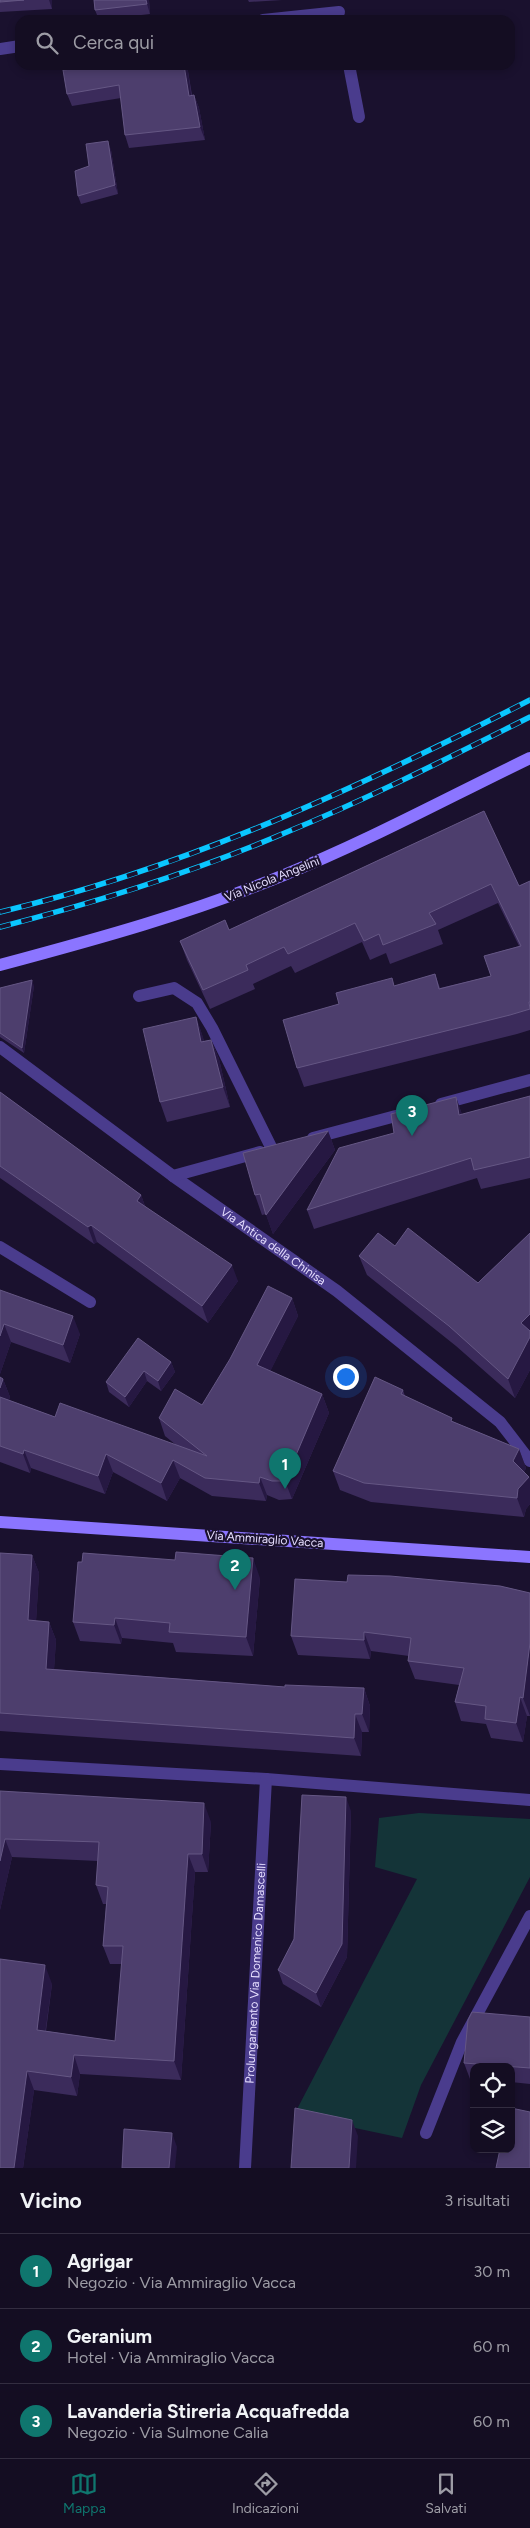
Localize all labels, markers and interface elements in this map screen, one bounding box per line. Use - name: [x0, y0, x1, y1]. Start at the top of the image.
- search box: [15, 15, 515, 70]
- icon: search: [33, 29, 61, 57]
- text: Cerca qui: [73, 31, 154, 54]
- street label: Via Nicola Angelini: [223, 854, 321, 904]
- pin: 3: [396, 1095, 428, 1136]
- street label: Via Antica della Chinisa: [218, 1204, 328, 1288]
- your location: [333, 1364, 359, 1390]
- pin: 1: [269, 1448, 301, 1489]
- street label: Via Ammiraglio Vacca: [206, 1528, 324, 1550]
- pin: 2: [219, 1549, 251, 1590]
- street label: Prolungamento Via Domenico Damascelli: [243, 1863, 268, 2084]
- map controls: [470, 2063, 515, 2153]
- button: locate: [470, 2063, 515, 2108]
- button: layers: [470, 2108, 515, 2153]
- text: Vicino: [20, 2188, 82, 2213]
- text: 3 risultati: [444, 2191, 510, 2210]
- text: Agrigar: [67, 2250, 133, 2273]
- text: 1: [33, 2262, 39, 2281]
- text: 30 m: [473, 2262, 510, 2281]
- text: Negozio · Via Ammiraglio Vacca: [67, 2273, 296, 2292]
- text: Geranium: [67, 2325, 152, 2348]
- text: 2: [31, 2337, 41, 2356]
- text: 60 m: [473, 2337, 510, 2356]
- text: Hotel · Via Ammiraglio Vacca: [67, 2348, 275, 2367]
- text: Lavanderia Stireria Acquafredda: [67, 2400, 349, 2423]
- text: 3: [32, 2412, 40, 2431]
- text: 60 m: [473, 2412, 510, 2431]
- text: Negozio · Via Sulmone Calia: [67, 2423, 268, 2442]
- tab: Mappa: [63, 2470, 106, 2517]
- tab: Indicazioni: [232, 2470, 299, 2517]
- tab: Salvati: [425, 2470, 467, 2517]

